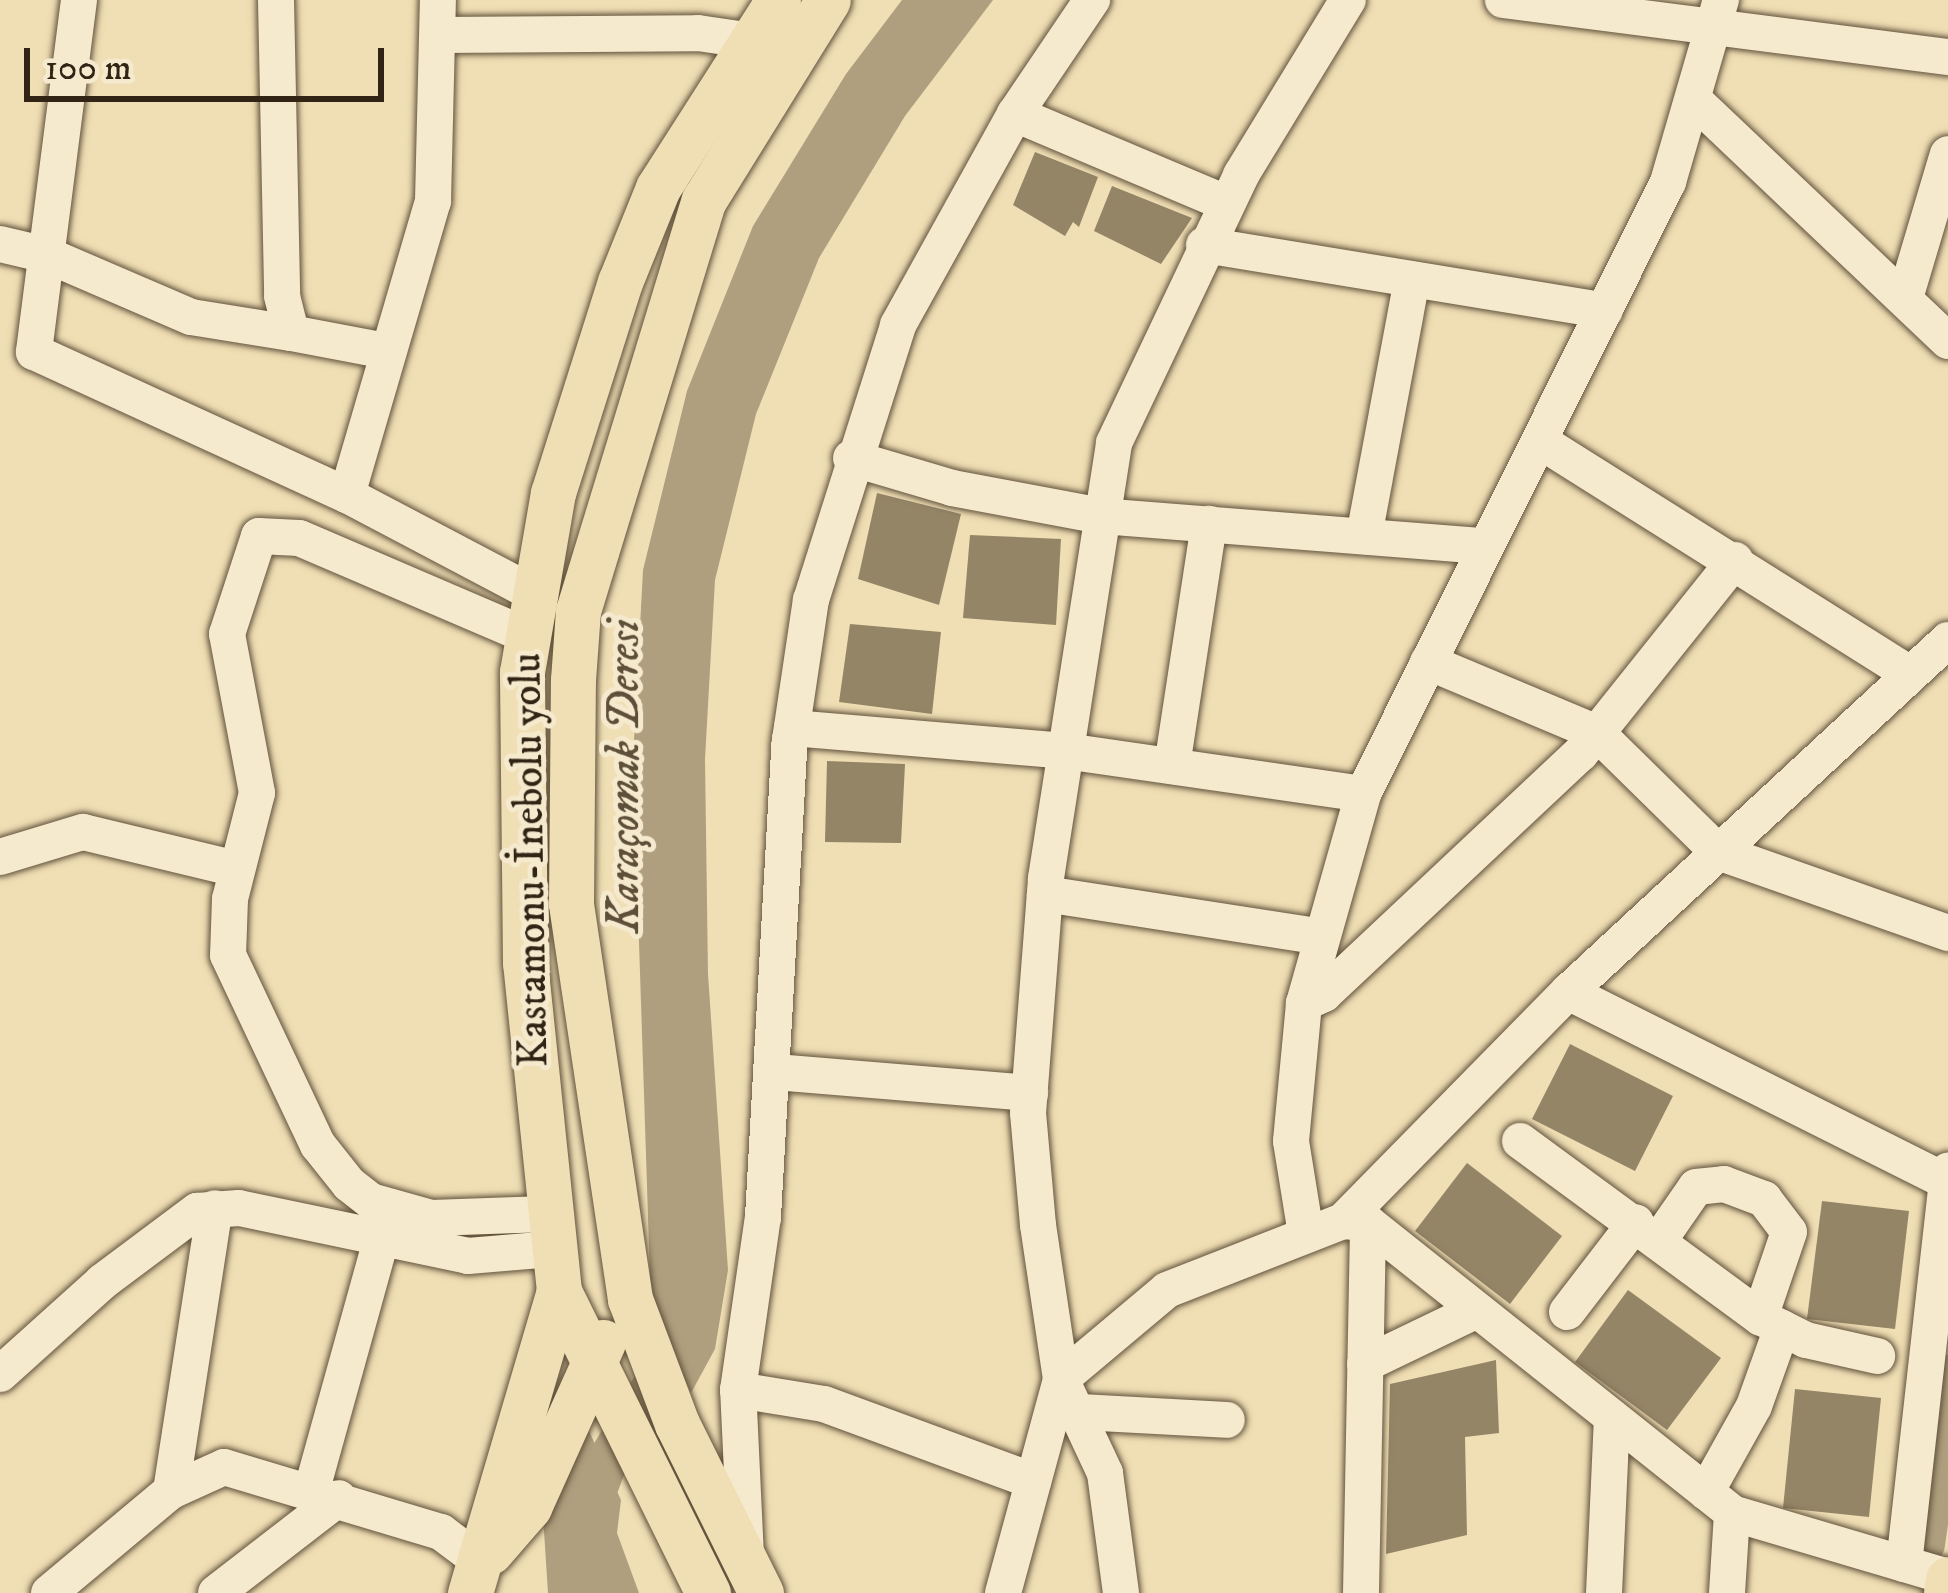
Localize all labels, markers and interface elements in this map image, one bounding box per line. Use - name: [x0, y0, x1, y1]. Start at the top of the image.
- scale bar: [30, 24, 390, 98]
- text: 100 m: [45, 46, 132, 91]
- water label: Karaçomak Deresi: [599, 619, 653, 933]
- street label: Kastamonu-İnebolu yolu: [502, 652, 560, 1068]

